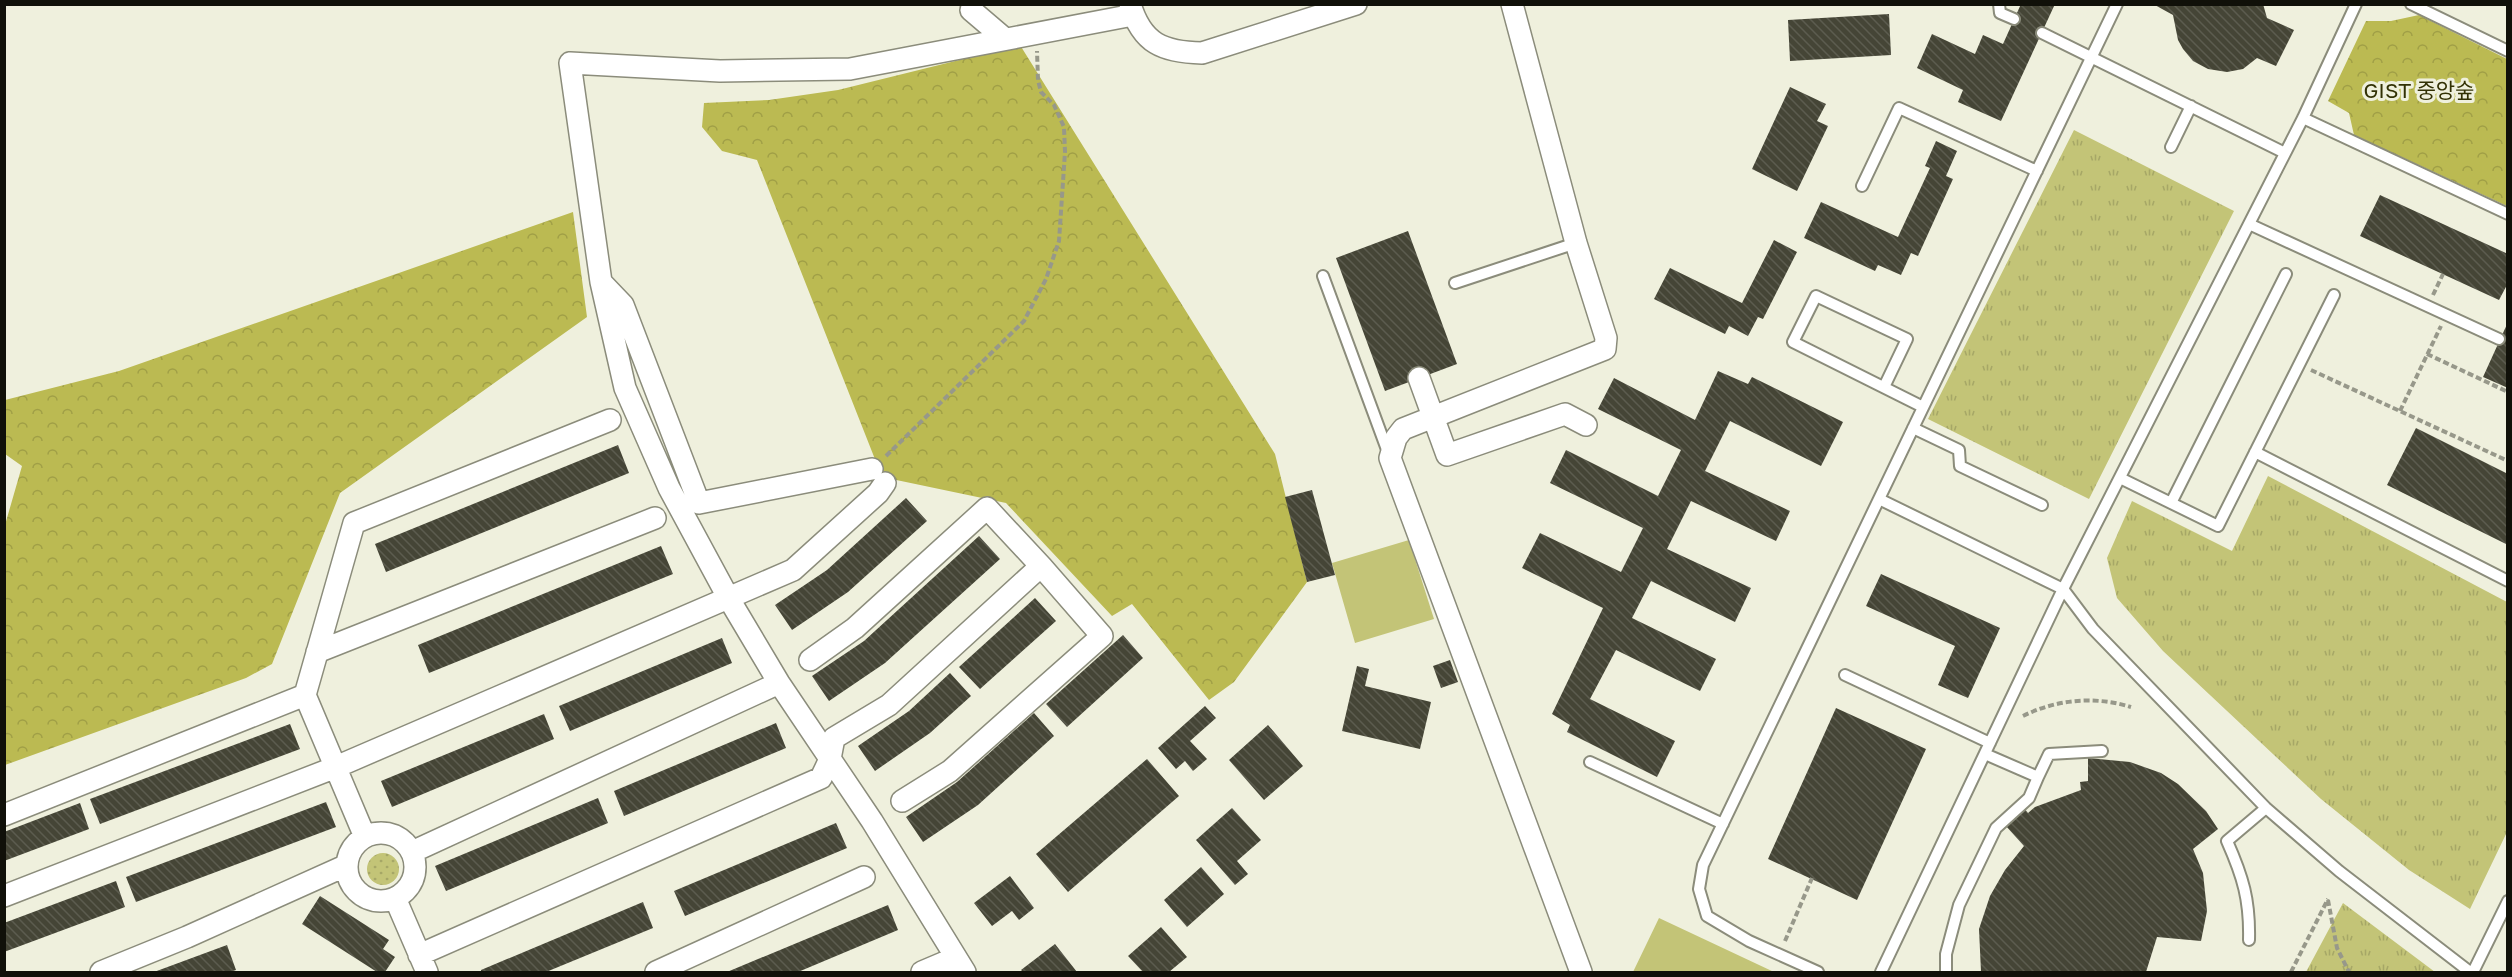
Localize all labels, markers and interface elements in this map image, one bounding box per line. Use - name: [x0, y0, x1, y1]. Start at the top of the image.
- park label: GIST 중앙숲: [2364, 77, 2474, 103]

